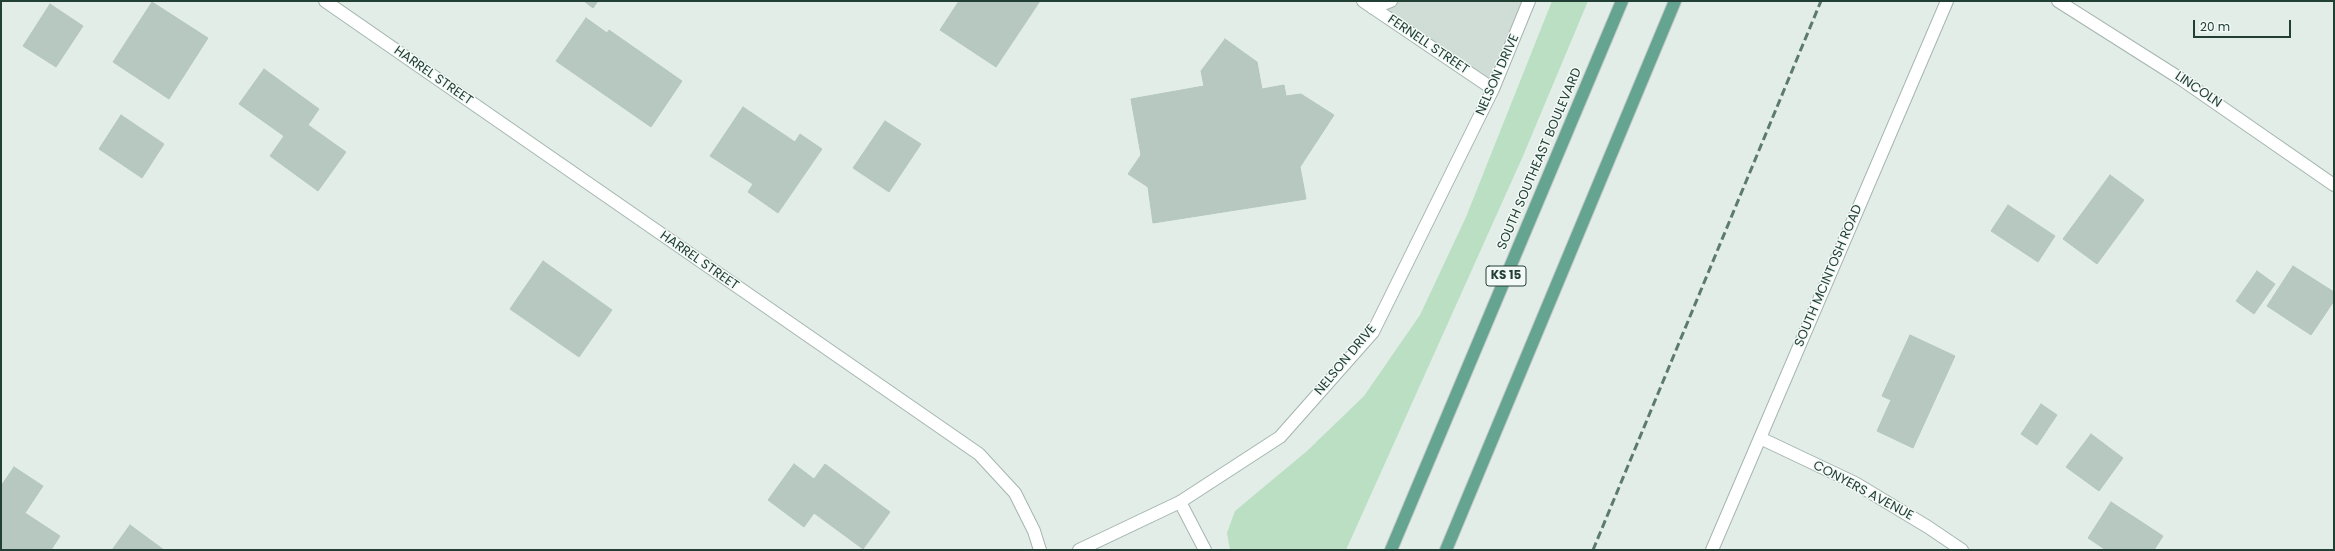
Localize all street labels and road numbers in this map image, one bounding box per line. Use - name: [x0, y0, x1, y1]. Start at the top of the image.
- street label: FERNELL STREET: [1384, 12, 1472, 78]
- street label: NELSON DRIVE: [1473, 32, 1523, 118]
- street label: HARREL STREET: [391, 43, 475, 109]
- street label: SOUTH SOUTHEAST BOULEVARD: [1494, 66, 1586, 252]
- street label: LINCOLN: [2172, 69, 2224, 111]
- street label: SOUTH MCINTOSH ROAD: [1792, 202, 1866, 350]
- street label: HARREL STREET: [657, 228, 741, 294]
- road number: KS 15: [1486, 266, 1526, 286]
- street label: NELSON DRIVE: [1312, 321, 1380, 399]
- street label: CONYERS AVENUE: [1810, 458, 1916, 524]

